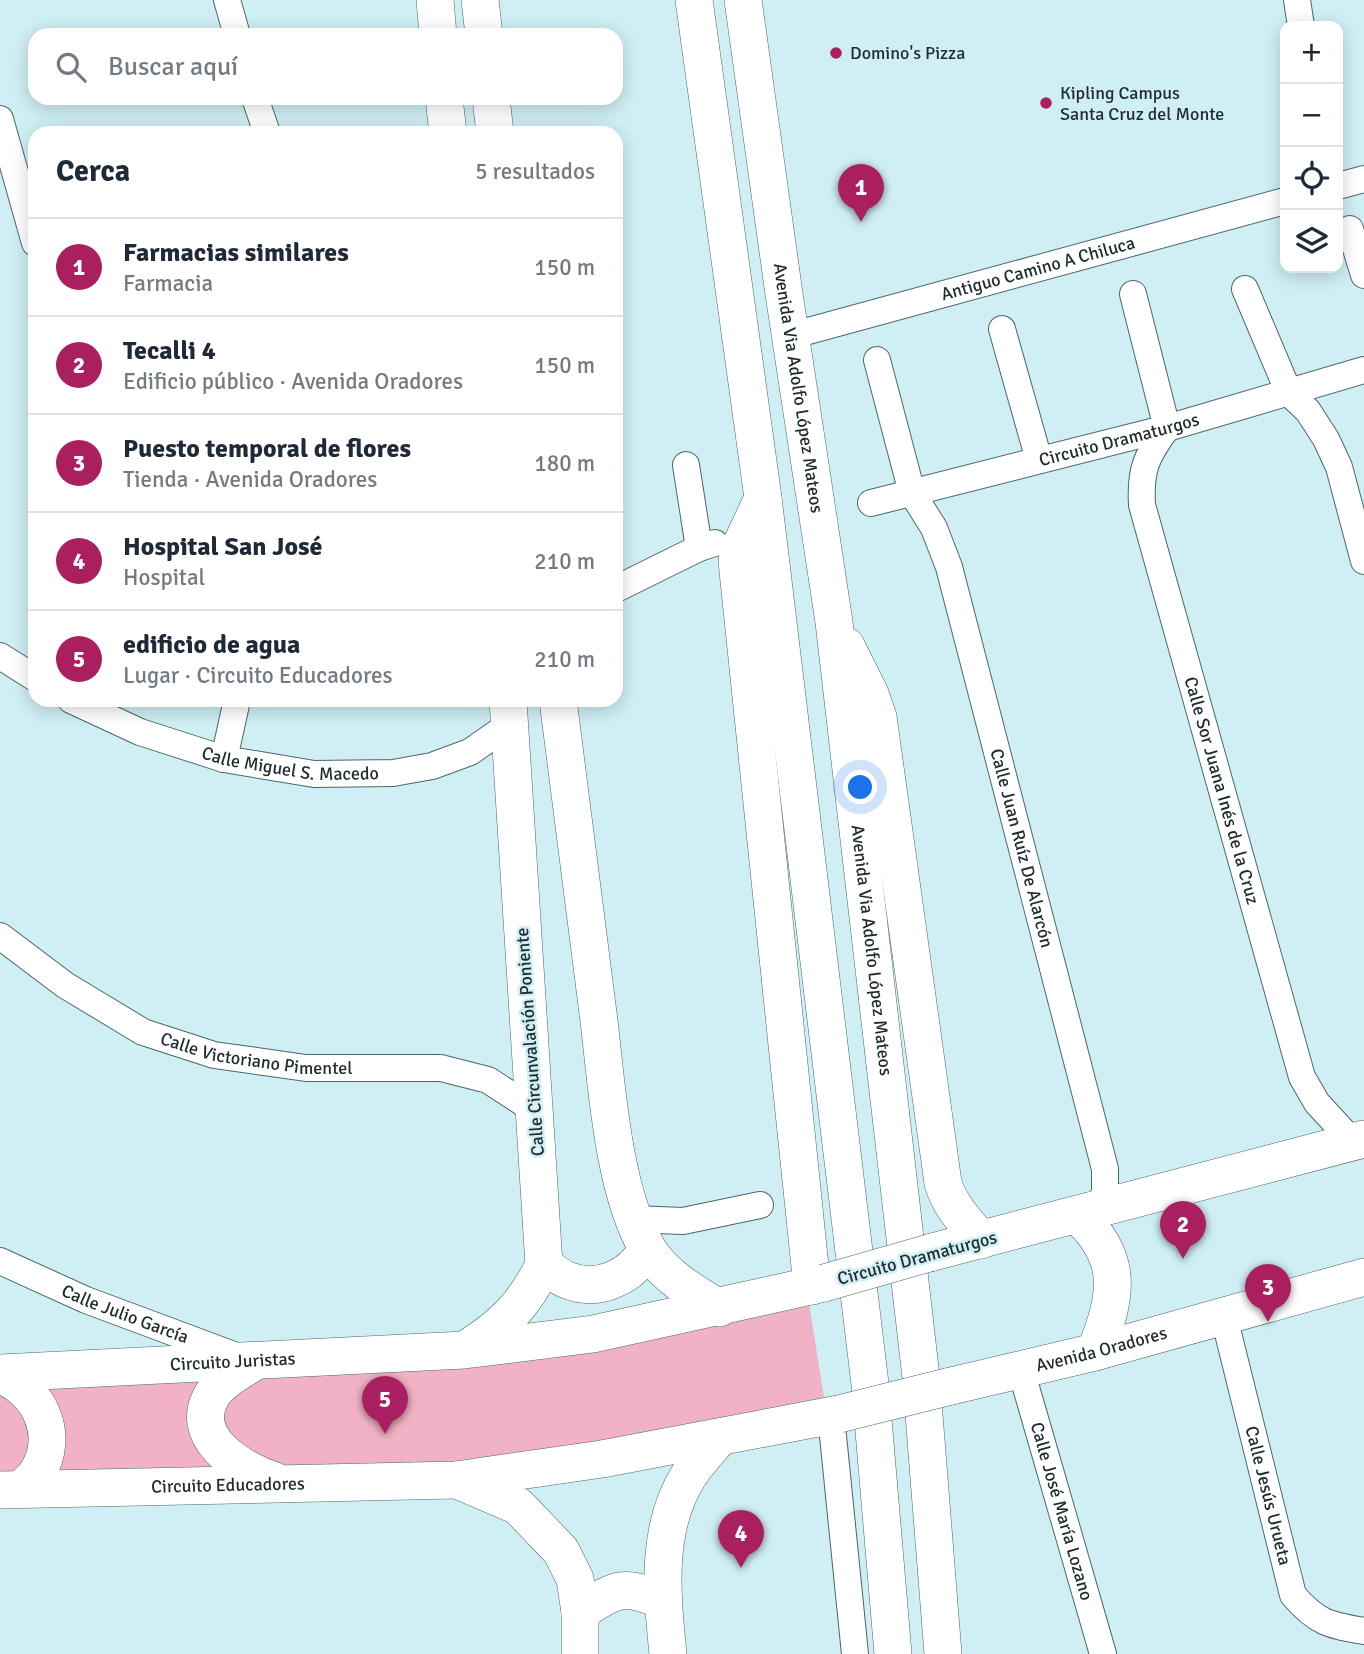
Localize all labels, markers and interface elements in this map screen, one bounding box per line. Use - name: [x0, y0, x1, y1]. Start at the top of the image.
- map controls: [1280, 21, 1343, 273]
- button: +: [1280, 21, 1343, 84]
- search box: [28, 28, 623, 105]
- place label: Domino's Pizza: [850, 42, 965, 64]
- marker: Domino's Pizza: [828, 45, 844, 61]
- icon: search: [52, 48, 90, 86]
- text: Buscar aquí: [108, 51, 238, 83]
- place label: Kipling Campus Santa Cruz del Monte: [1060, 82, 1224, 125]
- button: −: [1280, 84, 1343, 147]
- marker: Kipling Campus Santa Cruz del Monte: [1038, 95, 1054, 111]
- button: locate: [1280, 147, 1343, 210]
- text: Cerca: [56, 153, 130, 190]
- text: 5 resultados: [475, 157, 595, 186]
- pin: 1: [838, 164, 884, 222]
- button: layers: [1280, 210, 1343, 273]
- street label: Antiguo Camino A Chiluca: [938, 231, 1137, 305]
- text: Farmacias similares: [123, 237, 349, 269]
- text: 1: [73, 253, 85, 282]
- text: 150 m: [534, 253, 595, 282]
- street label: Avenida Via Adolfo López Mateos: [769, 262, 828, 515]
- text: Farmacia: [123, 269, 213, 298]
- text: Tecalli 4: [123, 335, 216, 367]
- text: 2: [73, 351, 85, 380]
- text: 150 m: [534, 351, 595, 380]
- text: Edificio público · Avenida Oradores: [123, 367, 463, 396]
- street label: Circuito Dramaturgos: [1037, 408, 1202, 471]
- text: Puesto temporal de flores: [123, 433, 411, 465]
- text: 3: [73, 449, 85, 478]
- text: 180 m: [534, 449, 595, 478]
- text: Tienda · Avenida Oradores: [123, 465, 377, 494]
- text: Hospital San José: [123, 531, 323, 563]
- text: 4: [73, 547, 85, 576]
- text: 210 m: [534, 547, 595, 576]
- text: Hospital: [123, 563, 205, 592]
- text: edificio de agua: [123, 629, 300, 661]
- text: 5: [73, 645, 85, 674]
- text: 210 m: [534, 645, 595, 674]
- text: Lugar · Circuito Educadores: [123, 661, 393, 690]
- street label: Calle Sor Juana Inés de la Cruz: [1180, 674, 1264, 907]
- street label: Calle Miguel S. Macedo: [199, 742, 379, 785]
- street label: Calle Juan Ruíz De Alarcón: [985, 746, 1058, 950]
- your location: [843, 770, 877, 804]
- street label: Avenida Via Adolfo López Mateos: [846, 824, 897, 1077]
- street label: Calle Circunvalación Poniente: [511, 927, 549, 1157]
- street label: Calle Victoriano Pimentel: [158, 1027, 353, 1079]
- pin: 2: [1160, 1201, 1206, 1259]
- street label: Circuito Dramaturgos: [835, 1226, 999, 1290]
- pin: 3: [1245, 1264, 1291, 1322]
- street label: Calle Julio García: [58, 1279, 192, 1348]
- street label: Avenida Oradores: [1034, 1321, 1170, 1377]
- street label: Circuito Juristas: [169, 1347, 296, 1376]
- pin: 5: [362, 1376, 408, 1434]
- street label: Calle José María Lozano: [1026, 1420, 1098, 1603]
- street label: Calle Jesús Urueta: [1240, 1424, 1296, 1567]
- street label: Circuito Educadores: [151, 1472, 305, 1498]
- pin: 4: [718, 1510, 764, 1568]

